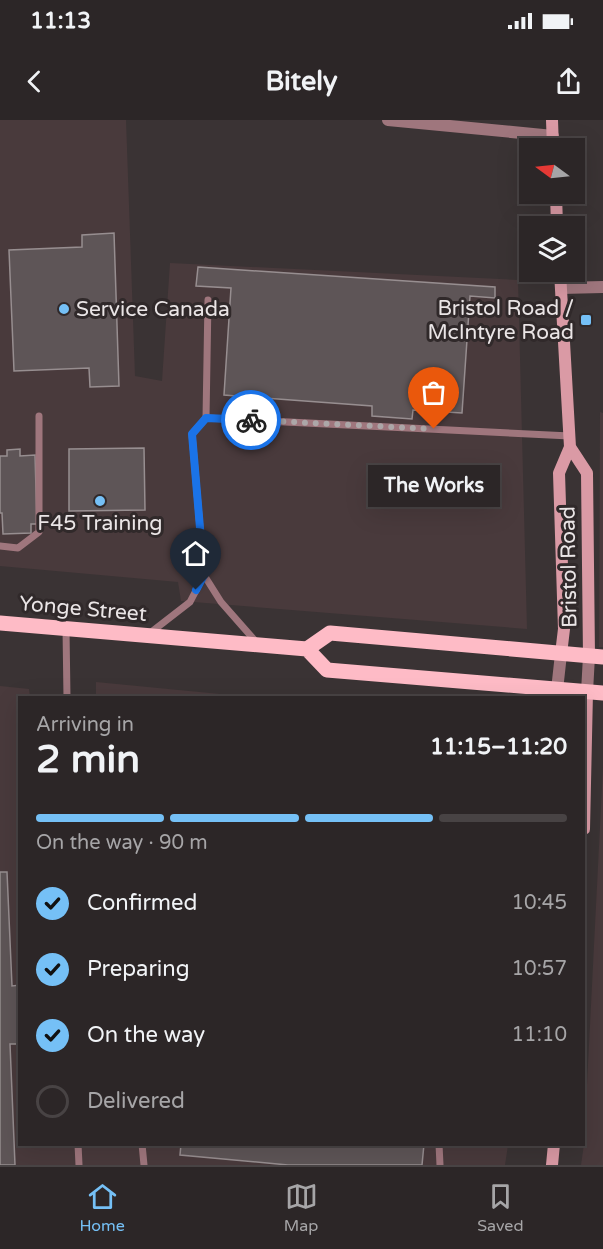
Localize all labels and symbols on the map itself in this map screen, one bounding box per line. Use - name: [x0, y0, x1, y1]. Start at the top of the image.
- north arrow: [519, 138, 585, 204]
- place label: Bristol Road / McIntyre Road: [427, 296, 574, 345]
- place label: Service Canada: [76, 297, 230, 322]
- marker: Service Canada: [57, 302, 71, 316]
- marker: Bristol Road / McIntyre Road: [579, 313, 593, 327]
- pin: [408, 367, 459, 429]
- courier: [221, 390, 281, 450]
- callout: The Works: [368, 465, 500, 507]
- marker: F45 Training: [93, 494, 107, 508]
- street label: Bristol Road: [555, 506, 583, 628]
- place label: F45 Training: [37, 511, 163, 536]
- pin: [170, 528, 221, 590]
- street label: Yonge Street: [18, 591, 148, 627]

